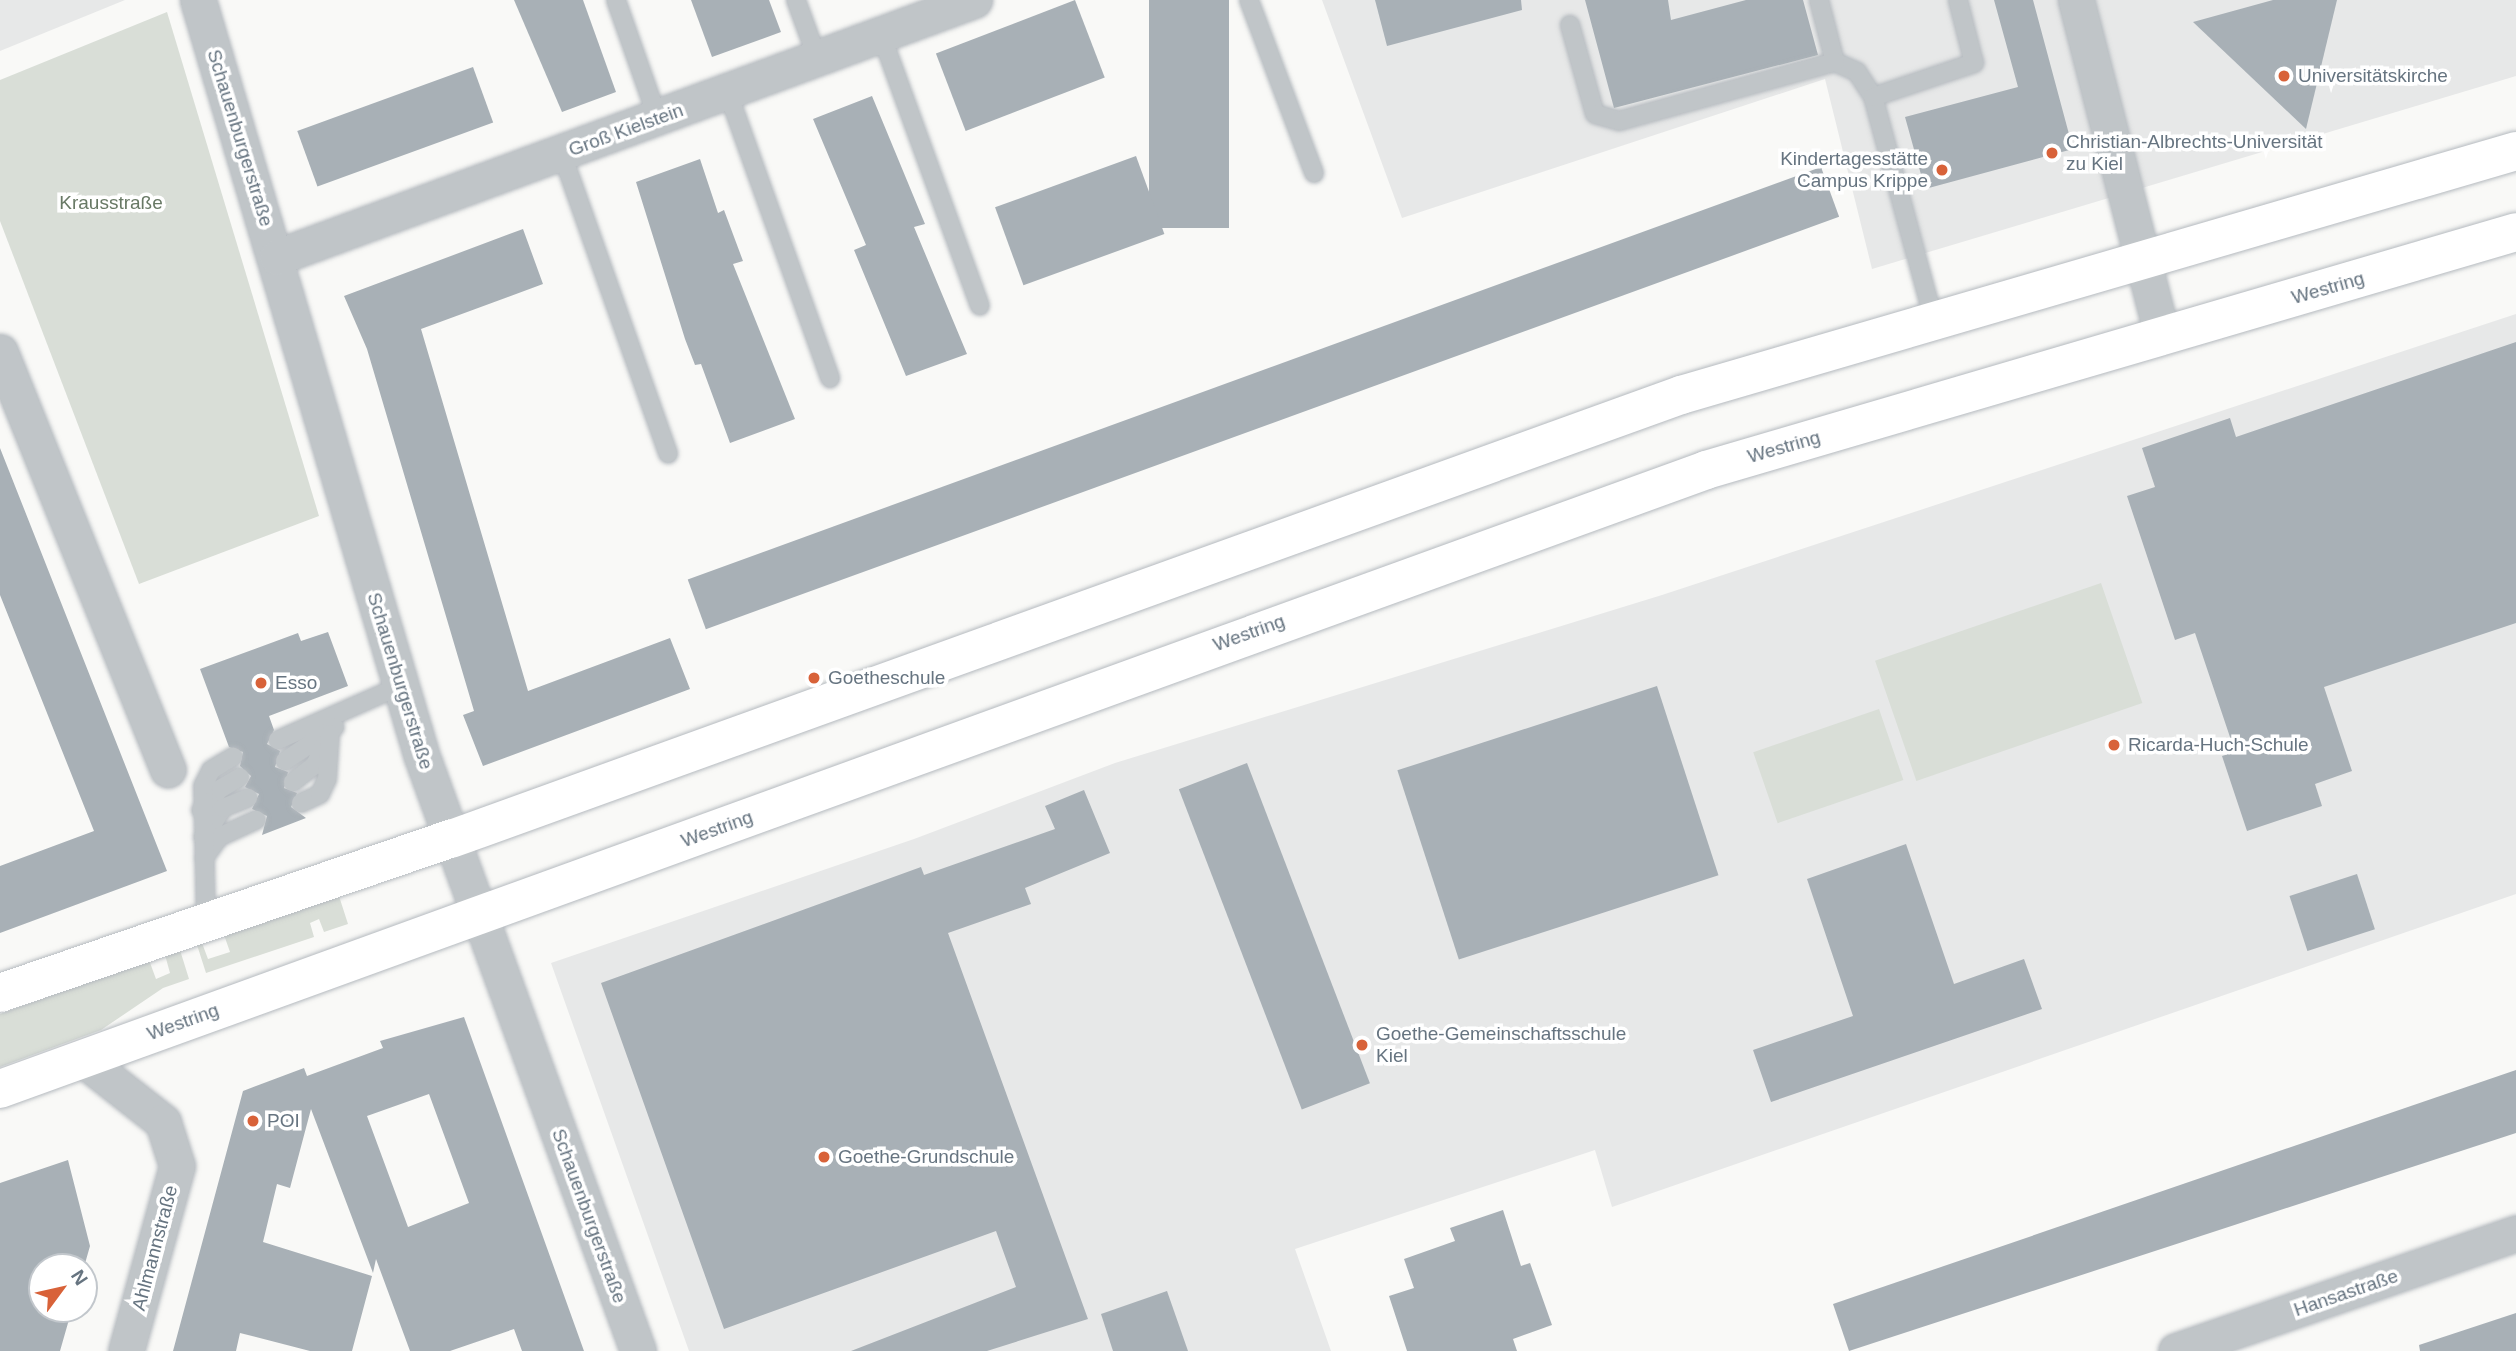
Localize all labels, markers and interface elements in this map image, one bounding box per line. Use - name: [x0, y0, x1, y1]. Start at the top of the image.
- street label: Schauenburgerstraße: [202, 47, 278, 229]
- place label: Universitätskirche: [2298, 65, 2448, 87]
- marker: Universitätskirche: [2276, 68, 2292, 84]
- street label: Groß Kielstein: [566, 99, 686, 161]
- place label: Christian-Albrechts-Universität zu Kiel: [2066, 131, 2323, 175]
- marker: Christian-Albrechts-Universität zu Kiel: [2044, 145, 2060, 161]
- place label: Kindertagesstätte Campus Krippe: [1780, 148, 1928, 192]
- marker: Kindertagesstätte Campus Krippe: [1934, 162, 1950, 178]
- park label: Krausstraße: [59, 192, 163, 214]
- street label: Westring: [2289, 267, 2367, 309]
- street label: Westring: [1745, 426, 1823, 468]
- street label: Schauenburgerstraße: [362, 590, 438, 772]
- street label: Westring: [1210, 610, 1288, 656]
- place label: Goetheschule: [828, 667, 945, 689]
- marker: Goetheschule: [806, 670, 822, 686]
- place label: Esso: [275, 672, 317, 694]
- marker: Esso: [253, 675, 269, 691]
- place label: Ricarda-Huch-Schule: [2128, 734, 2309, 756]
- marker: Ricarda-Huch-Schule: [2106, 737, 2122, 753]
- street label: Westring: [678, 806, 756, 852]
- street label: Westring: [144, 999, 222, 1045]
- place label: Goethe-Gemeinschaftsschule Kiel: [1376, 1023, 1626, 1067]
- marker: Goethe-Gemeinschaftsschule Kiel: [1354, 1037, 1370, 1053]
- place label: POI: [267, 1110, 300, 1132]
- marker: POI: [245, 1113, 261, 1129]
- street label: Schauenburgerstraße: [547, 1126, 631, 1306]
- place label: Goethe-Grundschule: [838, 1146, 1014, 1168]
- marker: Goethe-Grundschule: [816, 1149, 832, 1165]
- street label: Ahlmannstraße: [127, 1183, 183, 1313]
- north arrow: [28, 1253, 98, 1323]
- street label: Hansastraße: [2291, 1265, 2401, 1321]
- text: N: [67, 1266, 92, 1289]

